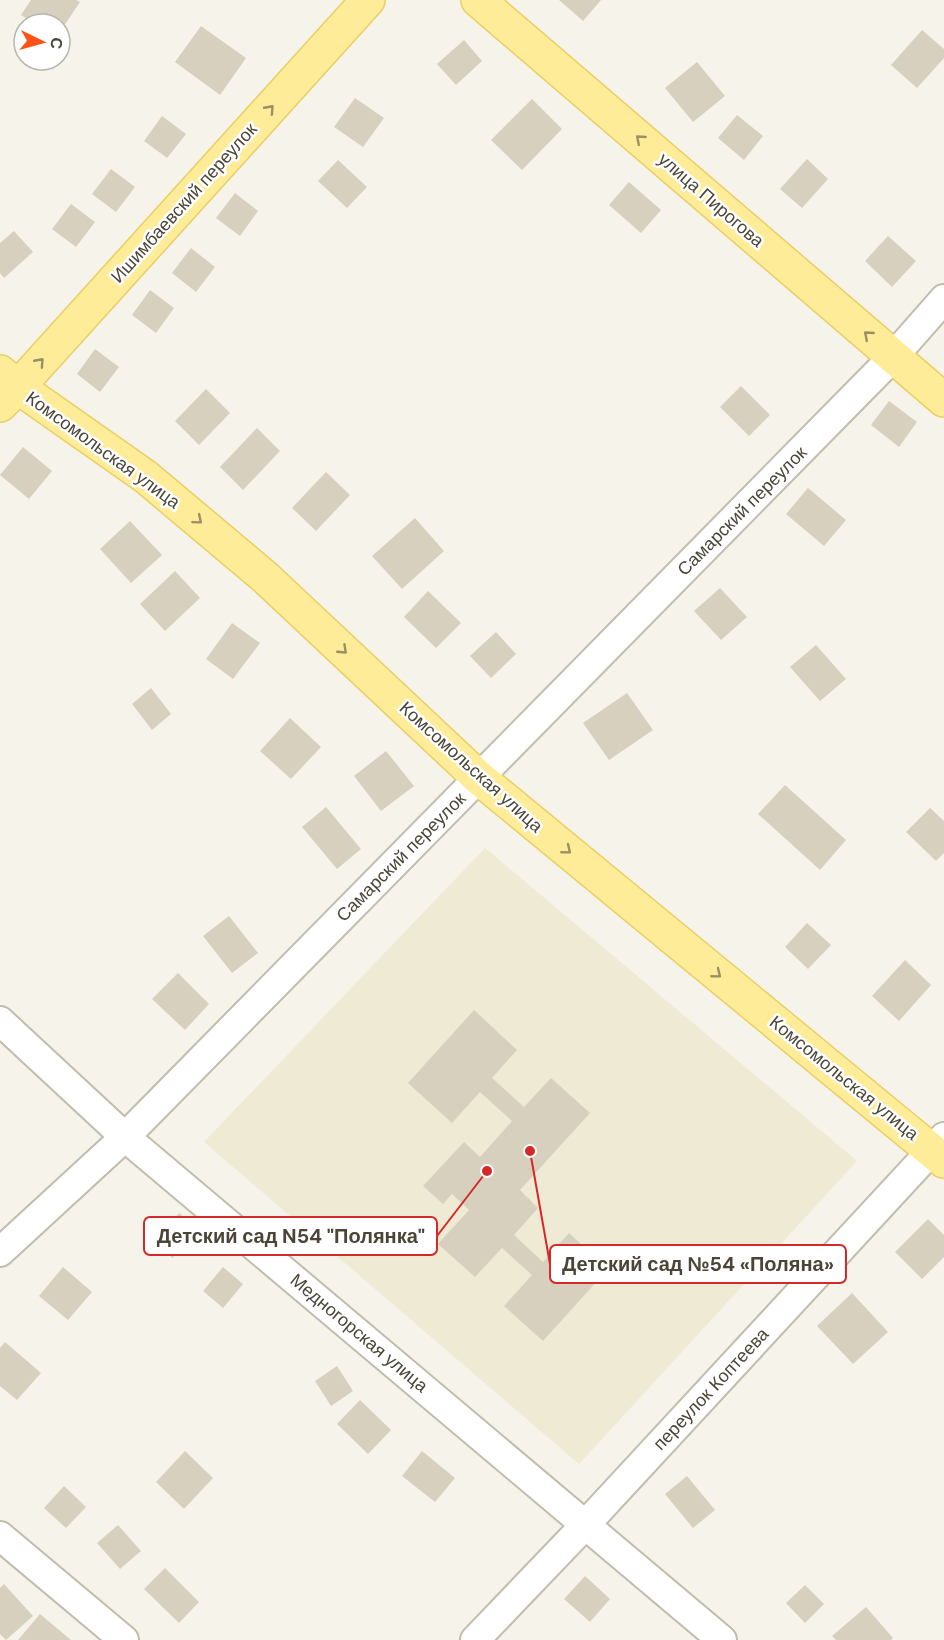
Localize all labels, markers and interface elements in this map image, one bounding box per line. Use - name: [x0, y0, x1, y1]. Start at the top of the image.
- north arrow: [12, 12, 72, 72]
- text: С: [45, 37, 67, 50]
- one-way arrow: [263, 105, 274, 115]
- street label: Ишимбаевский переулок: [106, 118, 262, 288]
- one-way arrow: [636, 135, 647, 146]
- street label: улица Пирогова: [653, 147, 770, 253]
- one-way arrow: [864, 331, 875, 342]
- one-way arrow: [33, 359, 44, 369]
- street label: Комсомольская улица: [21, 386, 186, 515]
- street label: Самарский переулок: [672, 441, 812, 581]
- one-way arrow: [191, 513, 202, 524]
- one-way arrow: [336, 643, 347, 654]
- street label: Комсомольская улица: [394, 696, 549, 839]
- street label: Самарский переулок: [331, 787, 471, 927]
- one-way arrow: [560, 843, 571, 854]
- one-way arrow: [710, 967, 721, 978]
- street label: Комсомольская улица: [764, 1010, 924, 1146]
- callout: Детский сад N54 "Полянка": [144, 1217, 437, 1255]
- text: Детский сад N54 "Полянка": [157, 1223, 425, 1249]
- callout: Детский сад №54 «Поляна»: [550, 1245, 846, 1283]
- text: Детский сад №54 «Поляна»: [562, 1251, 834, 1277]
- street label: Медногорская улица: [285, 1268, 434, 1398]
- street label: переулок Коптеева: [648, 1322, 775, 1455]

